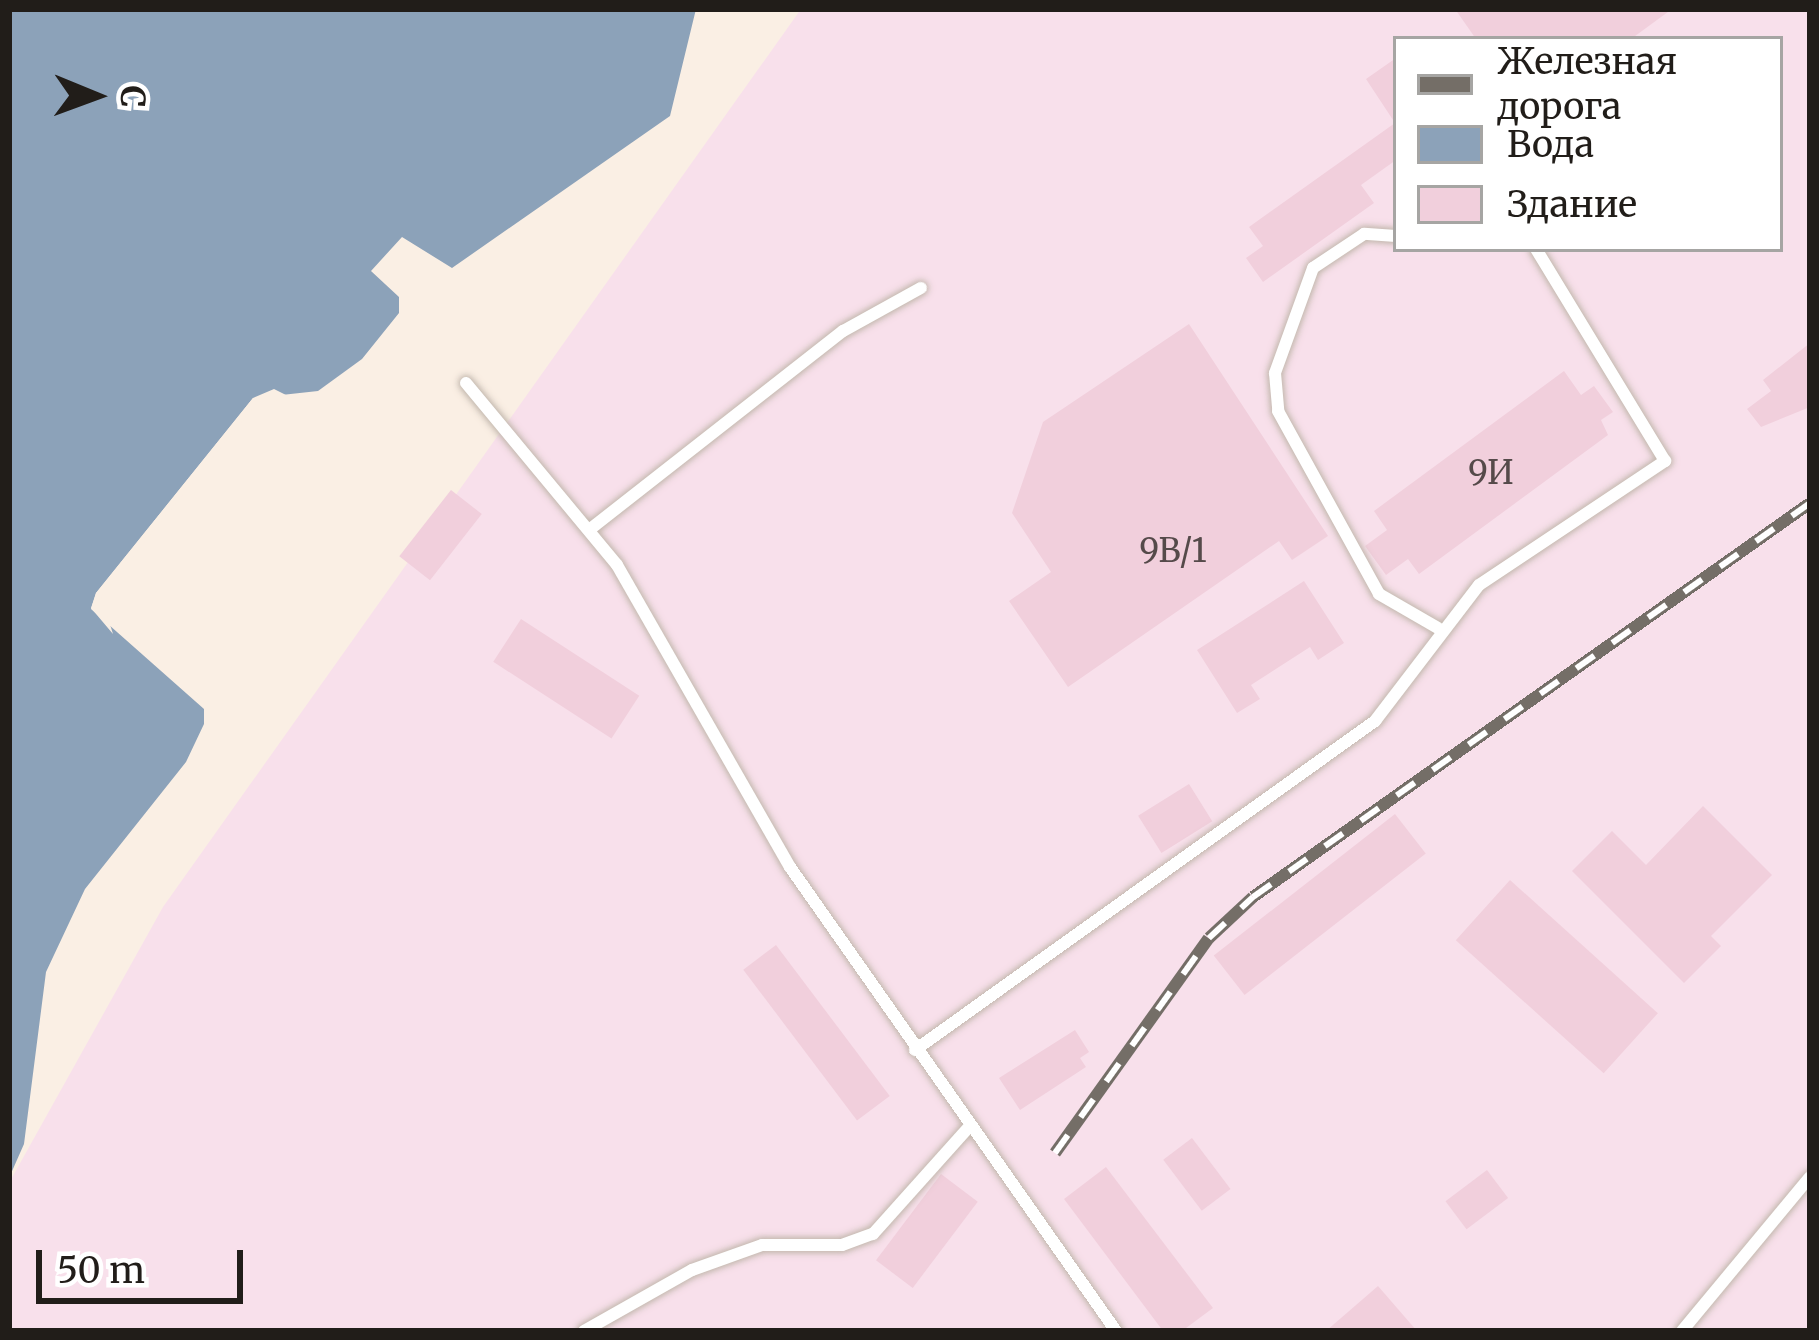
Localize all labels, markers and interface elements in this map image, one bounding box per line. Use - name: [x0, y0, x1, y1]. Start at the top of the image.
- north arrow: [36, 36, 156, 156]
- legend: [1393, 36, 1783, 252]
- text: Железная дорога: [1497, 39, 1677, 129]
- text: С: [112, 85, 153, 108]
- text: Вода: [1507, 122, 1594, 167]
- text: Здание: [1507, 182, 1637, 227]
- house number: 9И: [1468, 453, 1514, 493]
- house number: 9В/1: [1139, 531, 1207, 571]
- scale bar: [42, 1226, 249, 1300]
- text: 50 m: [57, 1248, 145, 1293]

